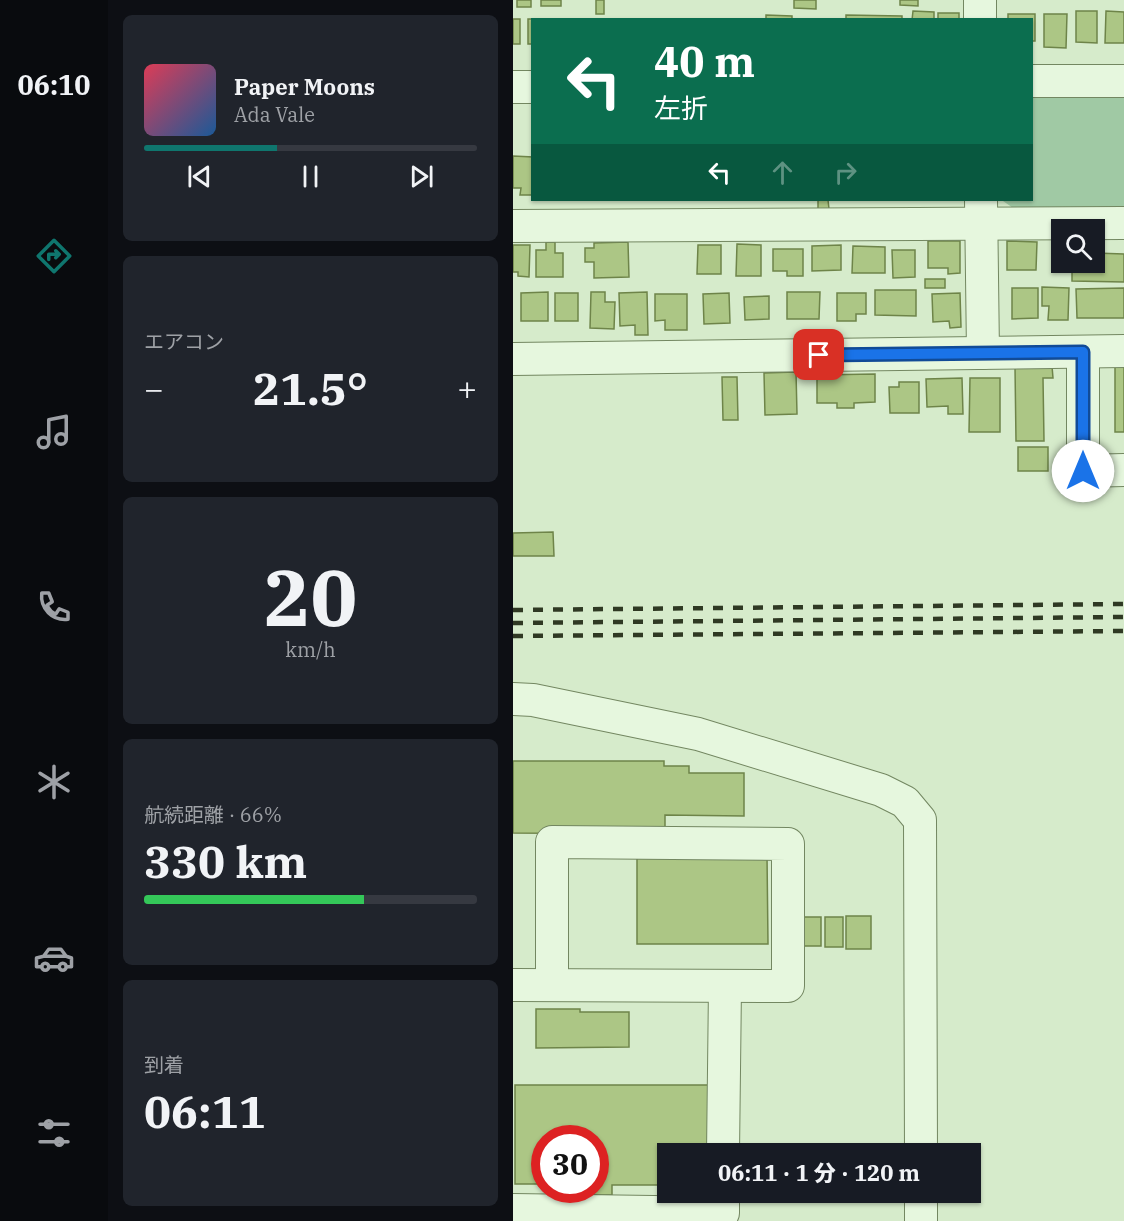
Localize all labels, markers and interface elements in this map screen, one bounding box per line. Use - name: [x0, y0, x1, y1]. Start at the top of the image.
- text: 40 m: [654, 34, 755, 89]
- icon: left: [555, 42, 633, 120]
- text: 06:10: [18, 67, 90, 102]
- text: Paper Moons: [234, 72, 375, 101]
- text: 左折: [654, 90, 708, 125]
- text: Ada Vale: [234, 101, 315, 128]
- icon: left: [703, 156, 736, 189]
- icon: ahead: [766, 156, 799, 189]
- icon: right: [829, 156, 862, 189]
- icon: previous: [183, 160, 216, 193]
- icon: pause: [294, 160, 327, 193]
- icon: next: [405, 160, 438, 193]
- map controls: [1051, 219, 1105, 273]
- button: search: [1051, 219, 1105, 273]
- icon: directions: [33, 235, 75, 277]
- text: エアコン: [144, 328, 224, 355]
- pin: [793, 329, 844, 380]
- icon: arrive: [802, 338, 835, 371]
- text: 21.5°: [253, 359, 368, 417]
- text: −: [144, 367, 164, 410]
- text: +: [457, 367, 477, 410]
- icon: music: [33, 411, 75, 453]
- position arrow: [1051, 439, 1115, 503]
- text: 20: [264, 546, 357, 647]
- icon: phone: [33, 586, 75, 628]
- text: km/h: [285, 636, 336, 663]
- icon: climate: [33, 761, 75, 803]
- text: 航続距離 · 66%: [144, 801, 282, 828]
- text: 330 km: [144, 832, 307, 890]
- icon: car: [33, 937, 75, 979]
- text: 到着: [144, 1051, 184, 1078]
- text: 06:11: [144, 1082, 266, 1140]
- icon: filters: [33, 1112, 75, 1154]
- speed limit sign: 30: [531, 1125, 609, 1203]
- text: 06:11 · 1 分 · 120 m: [718, 1158, 920, 1187]

